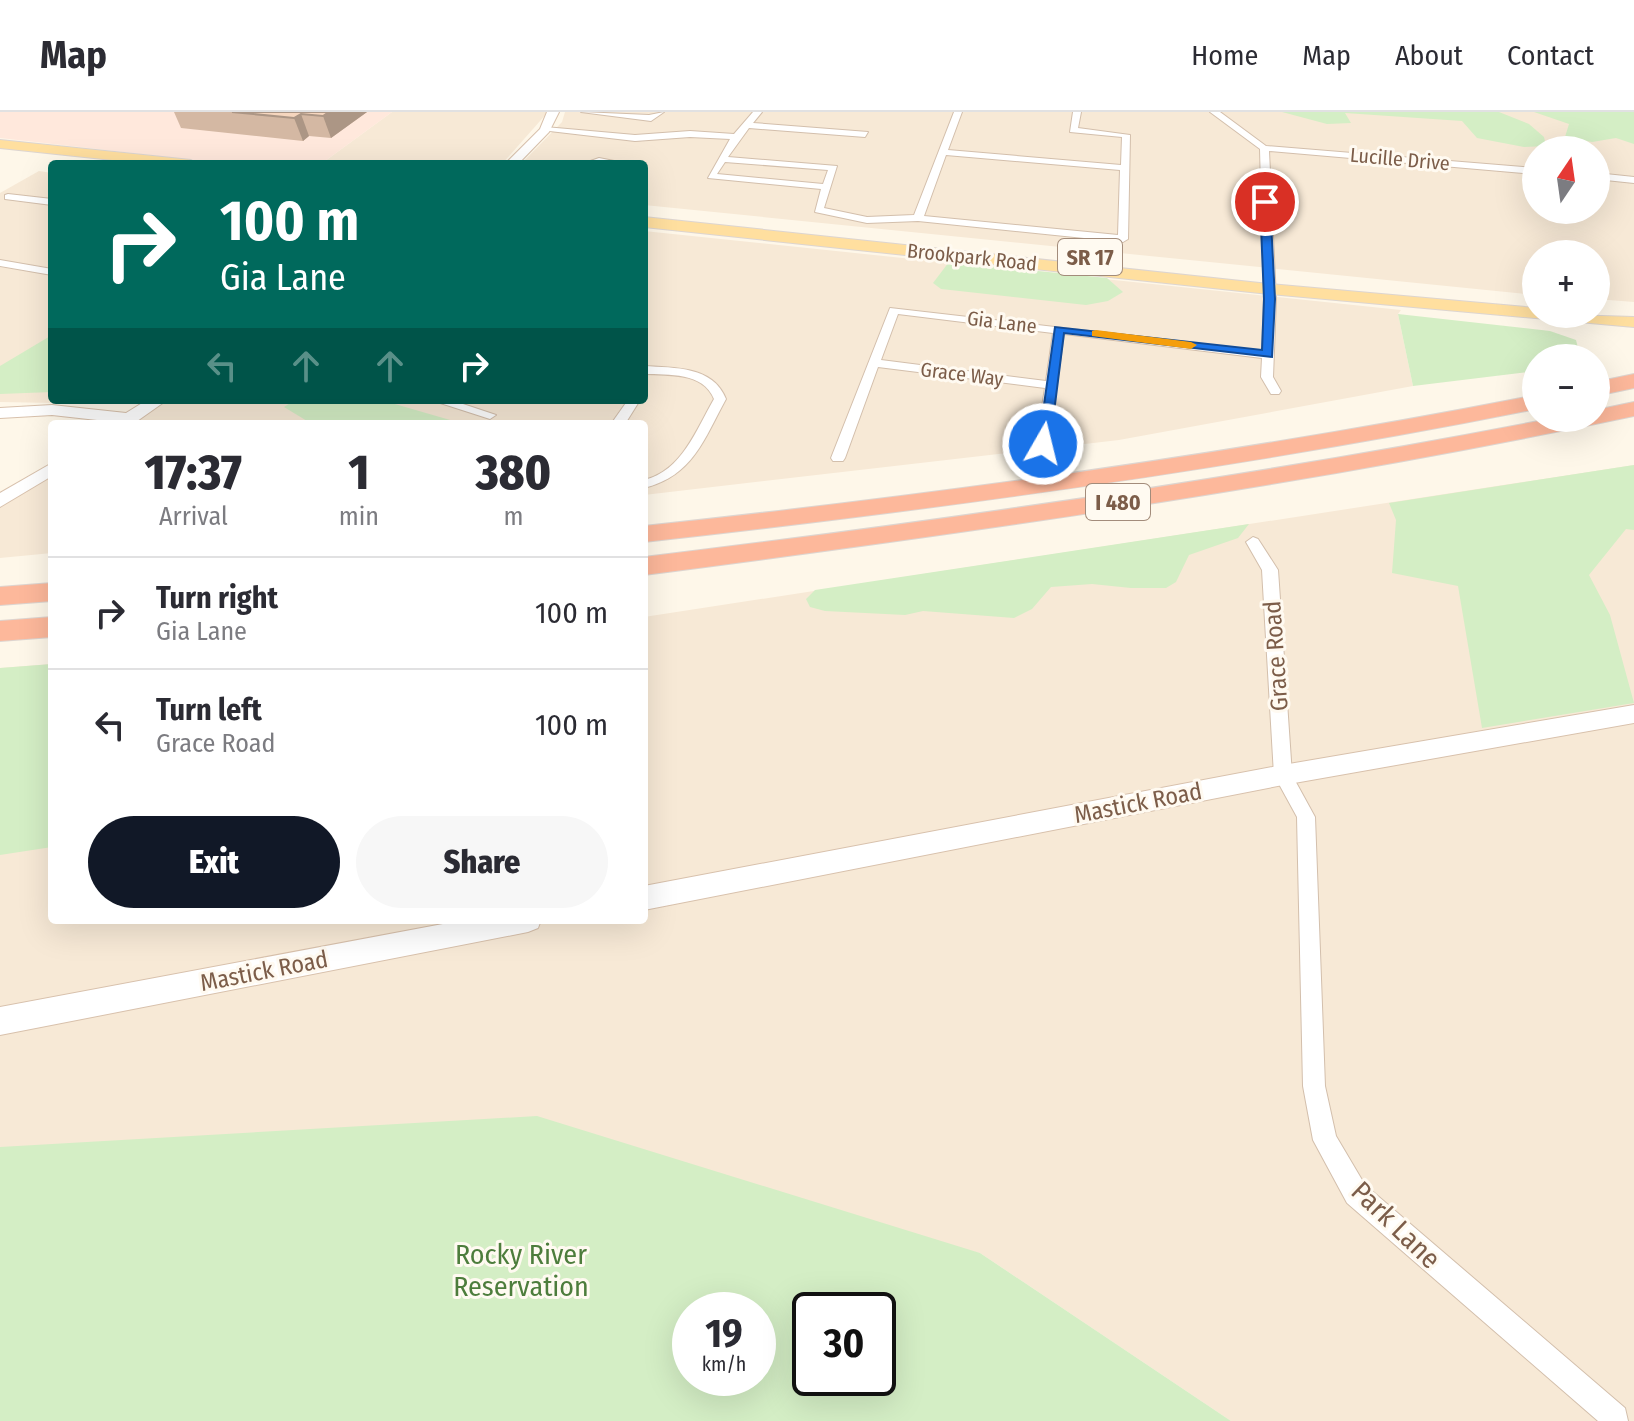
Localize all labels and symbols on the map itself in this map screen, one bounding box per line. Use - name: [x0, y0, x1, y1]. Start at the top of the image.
- north arrow: [1522, 136, 1610, 224]
- street label: Lucille Drive: [1349, 143, 1451, 175]
- pin: [1231, 168, 1299, 236]
- street label: Brookpark Road: [906, 238, 1038, 276]
- road number: SR 17: [1058, 239, 1122, 275]
- street label: Gia Lane: [966, 306, 1038, 338]
- street label: Grace Way: [919, 357, 1005, 391]
- position arrow: [1001, 402, 1085, 486]
- road number: I 480: [1086, 484, 1150, 520]
- street label: Grace Road: [1258, 600, 1294, 712]
- street label: Mastick Road: [1072, 777, 1204, 829]
- street label: Mastick Road: [198, 945, 330, 997]
- street label: Park Lane: [1345, 1175, 1447, 1275]
- park label: Rocky River Reservation: [453, 1238, 589, 1303]
- speed limit sign: 30: [792, 1292, 896, 1396]

